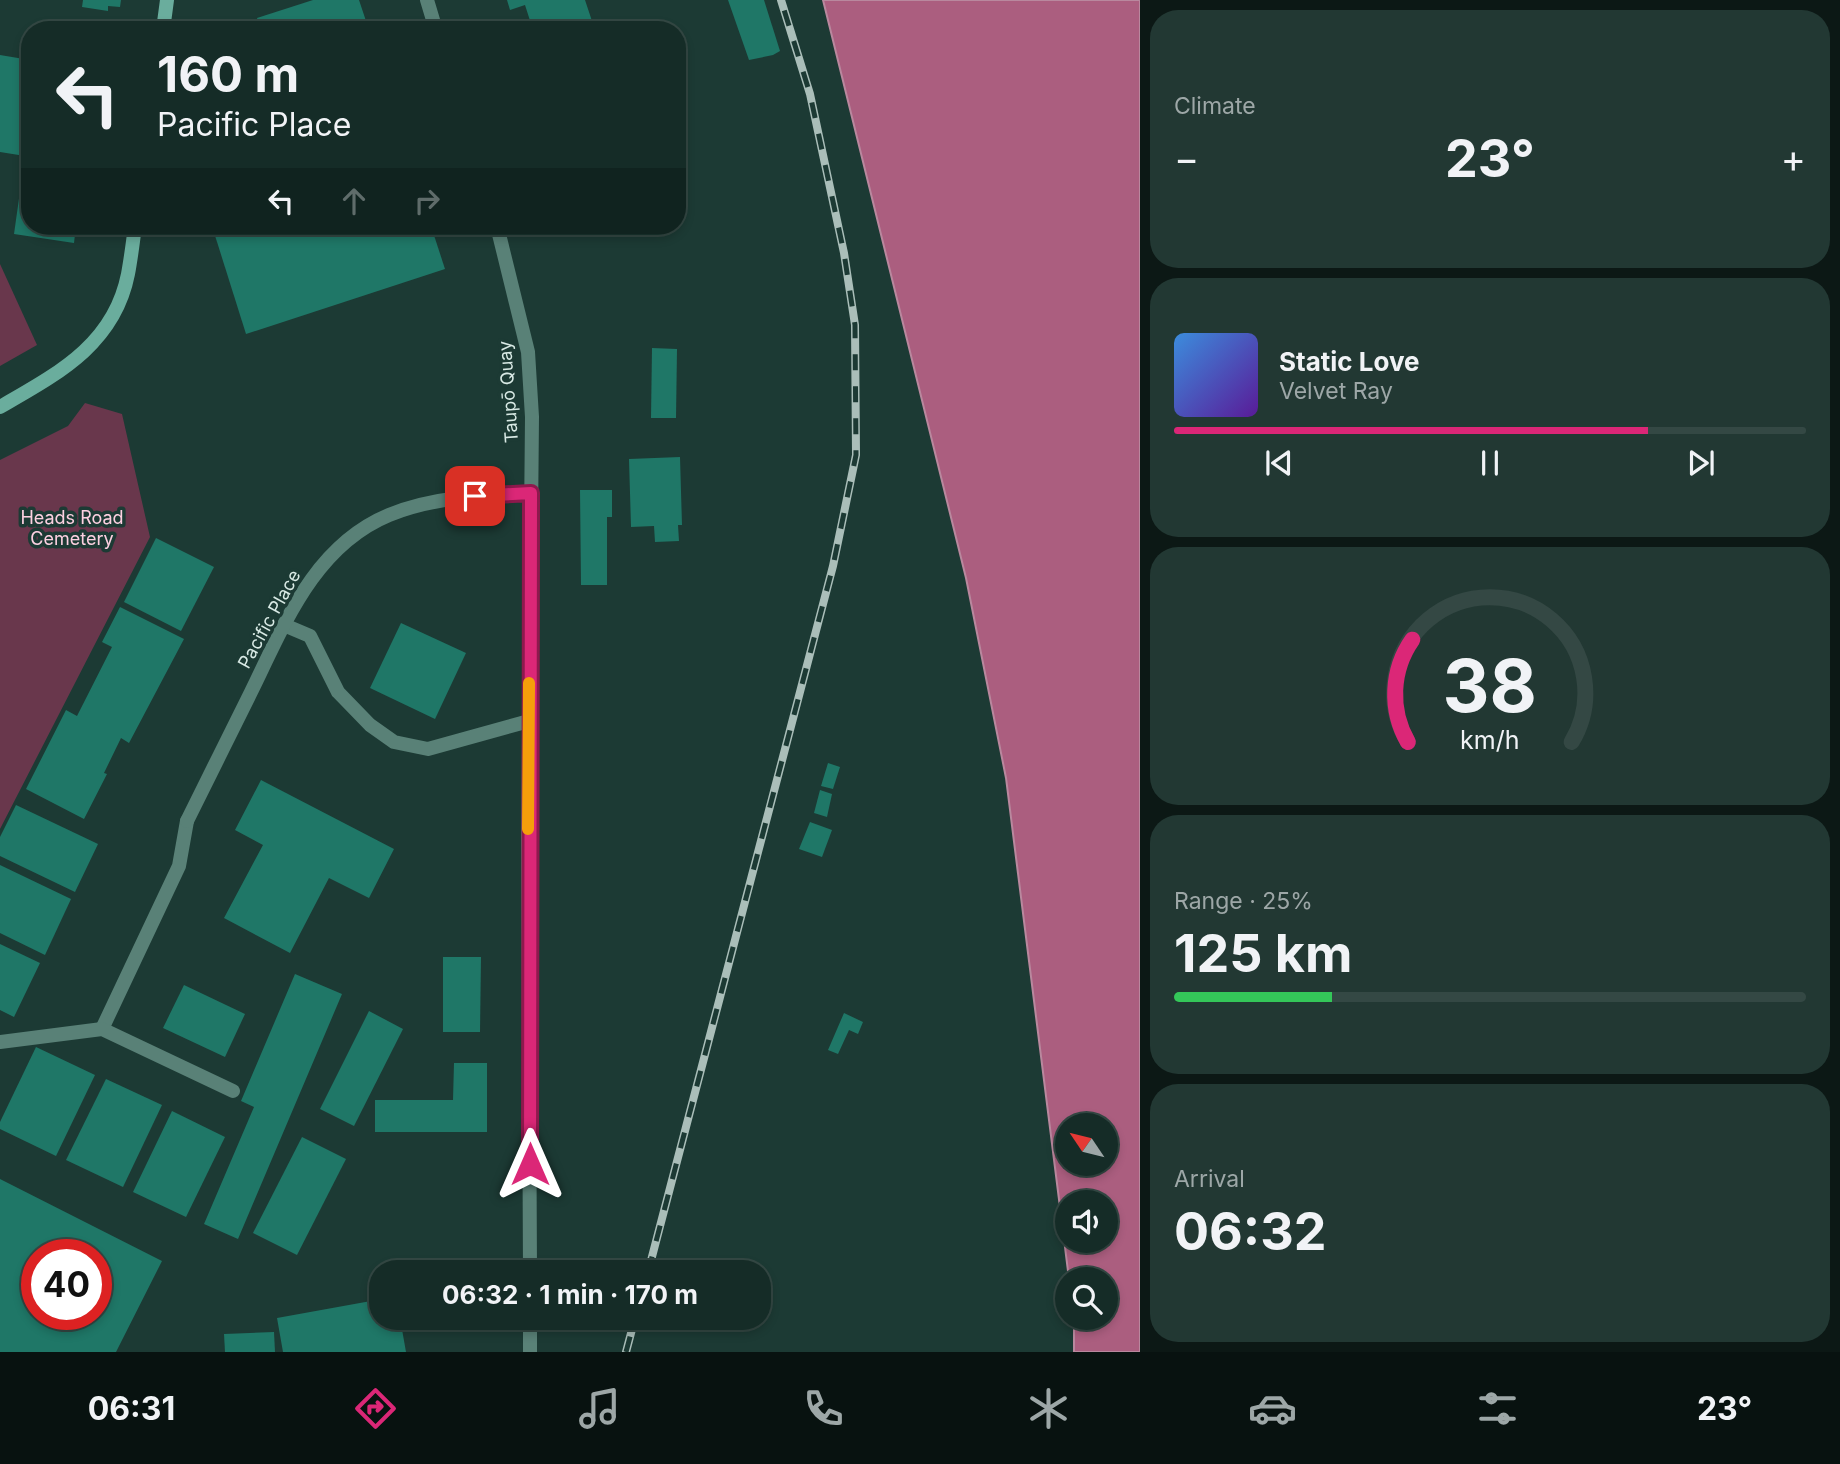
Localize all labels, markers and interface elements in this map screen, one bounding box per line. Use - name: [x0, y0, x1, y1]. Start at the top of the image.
- text: 160 m: [157, 45, 299, 104]
- icon: left: [42, 49, 133, 140]
- text: Climate: [1174, 92, 1256, 120]
- text: Pacific Place: [157, 105, 351, 144]
- text: 23°: [1445, 127, 1535, 190]
- text: −: [1174, 135, 1199, 181]
- text: +: [1781, 135, 1806, 181]
- icon: left: [262, 182, 300, 220]
- icon: ahead: [335, 182, 373, 220]
- icon: right: [408, 182, 446, 220]
- street label: Taupō Quay: [494, 340, 522, 444]
- text: Static Love: [1279, 346, 1420, 377]
- text: Velvet Ray: [1279, 377, 1393, 405]
- icon: previous: [1260, 444, 1298, 482]
- icon: pause: [1471, 444, 1509, 482]
- icon: next: [1682, 444, 1720, 482]
- pin: [445, 466, 505, 526]
- icon: arrive: [456, 477, 494, 515]
- park label: Heads Road Cemetery: [20, 507, 124, 549]
- street label: Pacific Place: [233, 566, 305, 672]
- text: 38: [1443, 641, 1537, 730]
- text: km/h: [1460, 725, 1520, 755]
- text: Range · 25%: [1174, 887, 1313, 915]
- text: 125 km: [1174, 922, 1352, 985]
- north arrow: [1055, 1113, 1118, 1176]
- map controls: [1055, 1113, 1118, 1330]
- position arrow: [493, 1127, 567, 1201]
- text: Arrival: [1174, 1165, 1245, 1193]
- button: sound: [1055, 1190, 1118, 1253]
- text: 06:32: [1174, 1200, 1327, 1263]
- speed limit sign: 40: [21, 1239, 112, 1330]
- button: search: [1055, 1267, 1118, 1330]
- text: 06:32 · 1 min · 170 m: [442, 1279, 698, 1310]
- icon: directions: [351, 1384, 400, 1433]
- icon: music: [575, 1384, 624, 1433]
- icon: phone: [799, 1384, 848, 1433]
- icon: climate: [1024, 1384, 1073, 1433]
- icon: car: [1248, 1384, 1297, 1433]
- icon: filters: [1473, 1384, 1522, 1433]
- text: 06:31: [88, 1389, 175, 1428]
- text: 23°: [1697, 1389, 1752, 1428]

